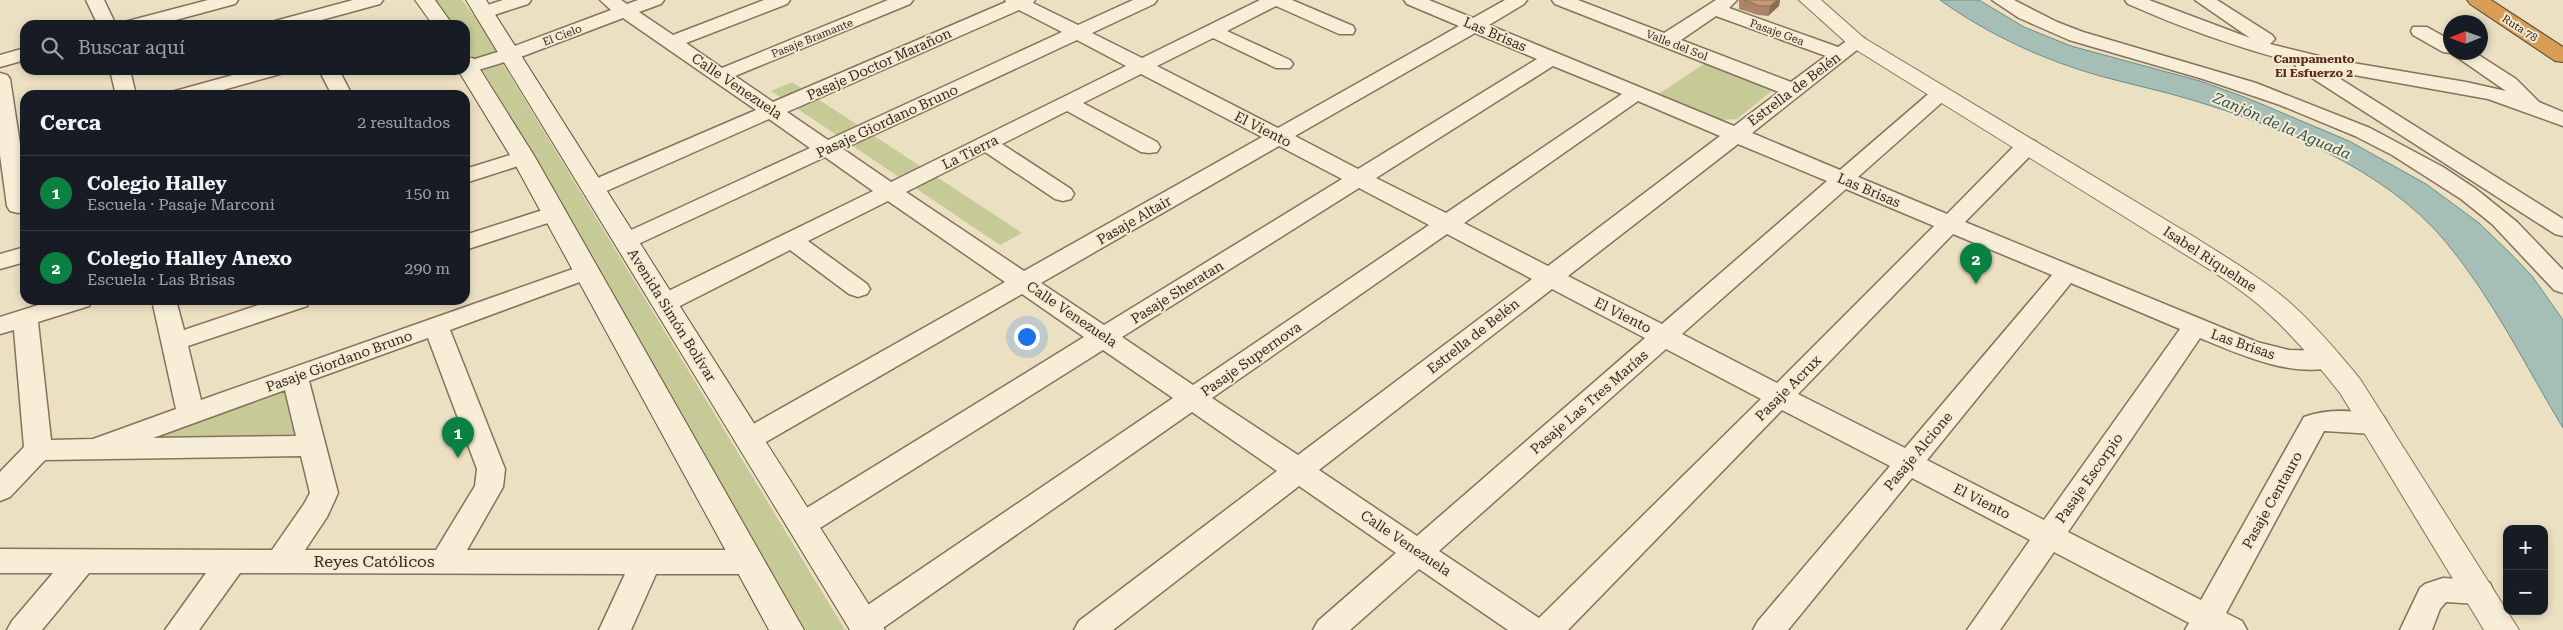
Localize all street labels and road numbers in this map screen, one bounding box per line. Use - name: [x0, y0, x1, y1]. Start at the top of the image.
- street label: Ruta 78: [2500, 12, 2540, 45]
- street label: Las Brisas: [1461, 14, 1529, 55]
- street label: Pasaje Bramante: [769, 16, 855, 61]
- street label: Pasaje Gea: [1748, 17, 1806, 48]
- street label: El Cielo: [541, 22, 584, 49]
- street label: Pasaje Doctor Marañon: [804, 25, 954, 103]
- street label: Valle del Sol: [1644, 28, 1710, 63]
- street label: Estrella de Belén: [1744, 49, 1844, 129]
- street label: Calle Venezuela: [689, 50, 786, 122]
- street label: Pasaje Giordano Bruno: [814, 81, 960, 161]
- street label: El Viento: [1232, 108, 1294, 150]
- street label: La Tierra: [939, 131, 1001, 172]
- street label: Las Brisas: [1835, 170, 1903, 211]
- street label: Pasaje Altair: [1094, 192, 1174, 248]
- street label: Isabel Riquelme: [2160, 223, 2260, 295]
- street label: Avenida Simón Bolívar: [625, 246, 720, 385]
- street label: Pasaje Sheratan: [1128, 257, 1226, 327]
- street label: Calle Venezuela: [1024, 278, 1121, 350]
- street label: El Viento: [1592, 294, 1654, 336]
- street label: Estrella de Belén: [1424, 295, 1522, 377]
- street label: Pasaje Supernova: [1198, 318, 1304, 400]
- street label: Las Brisas: [2209, 326, 2278, 363]
- street label: Pasaje Giordano Bruno: [264, 327, 414, 395]
- street label: Pasaje Las Tres Marías: [1527, 346, 1651, 457]
- street label: Pasaje Acrux: [1752, 352, 1824, 424]
- street label: Pasaje Alcione: [1880, 408, 1956, 494]
- street label: Pasaje Escorpio: [2052, 430, 2126, 526]
- street label: Pasaje Centauro: [2239, 449, 2305, 551]
- street label: El Viento: [1951, 480, 2013, 522]
- street label: Calle Venezuela: [1358, 507, 1455, 579]
- street label: Reyes Católicos: [313, 552, 435, 571]

